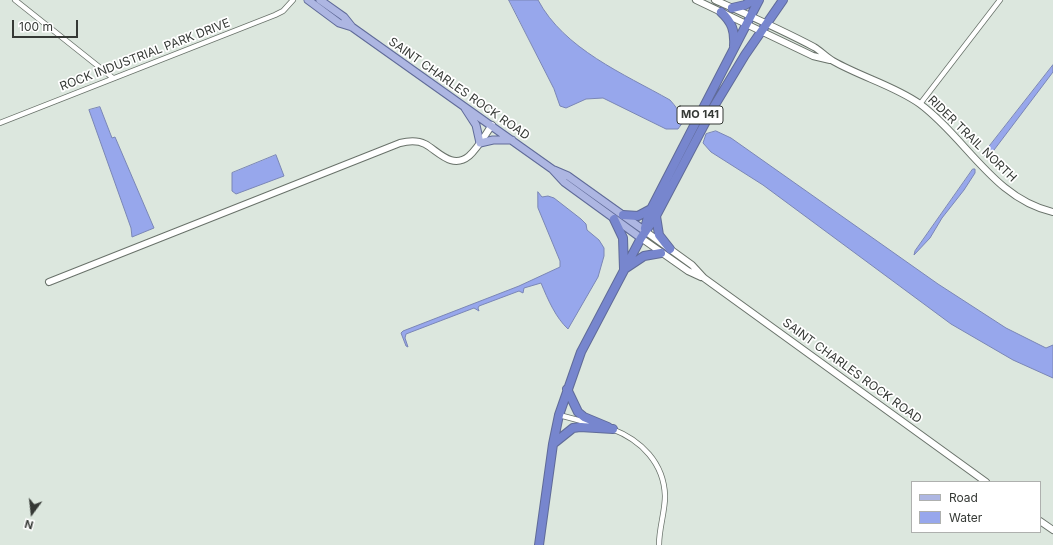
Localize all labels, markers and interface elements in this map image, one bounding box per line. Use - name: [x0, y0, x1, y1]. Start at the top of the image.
- scale bar: [14, 12, 80, 38]
- street label: ROCK INDUSTRIAL PARK DRIVE: [58, 16, 232, 94]
- text: 100 m: [19, 19, 53, 34]
- street label: SAINT CHARLES ROCK ROAD: [386, 35, 532, 143]
- street label: RIDER TRAIL NORTH: [925, 93, 1019, 185]
- road number: MO 141: [677, 106, 723, 124]
- street label: SAINT CHARLES ROCK ROAD: [780, 316, 924, 426]
- legend: [911, 481, 1041, 533]
- text: Road: [949, 490, 978, 505]
- north arrow: [12, 493, 52, 533]
- text: Water: [949, 510, 982, 525]
- text: N: [23, 517, 35, 532]

